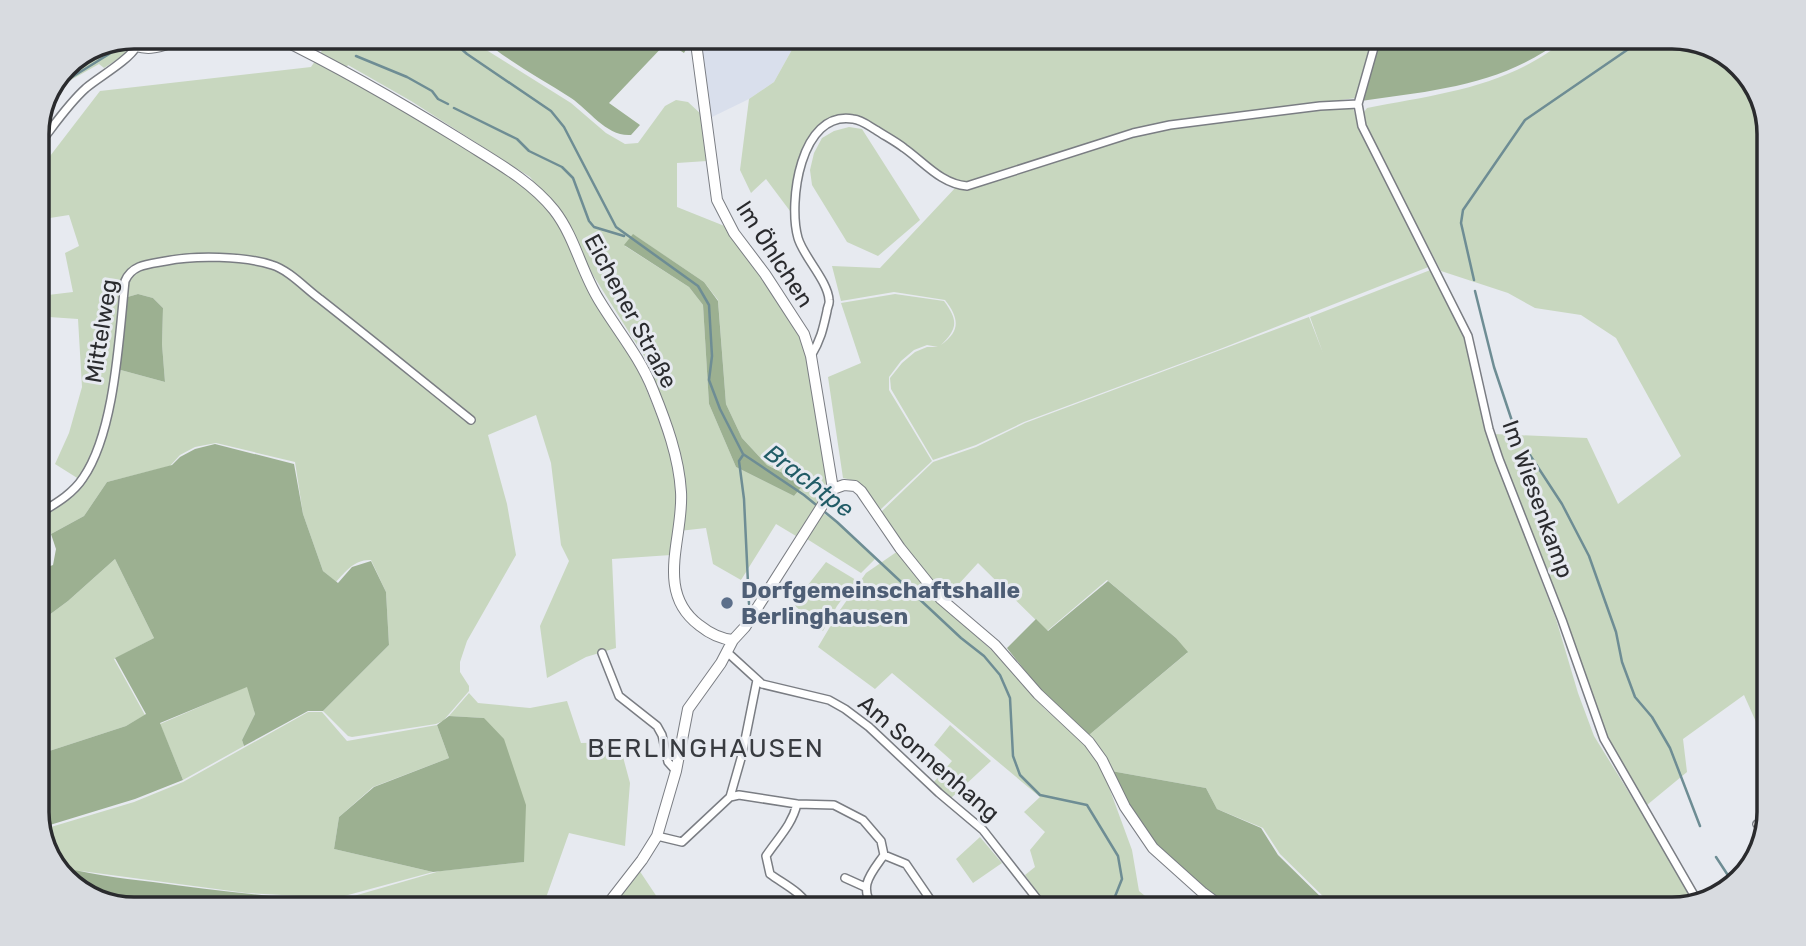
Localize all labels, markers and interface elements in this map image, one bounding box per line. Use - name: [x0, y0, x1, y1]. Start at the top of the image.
- street label: Im Öhlchen: [730, 196, 820, 312]
- street label: Eichener Straße: [579, 229, 683, 393]
- street label: Mittelweg: [79, 277, 123, 385]
- street label: Im Wiesenkamp: [1496, 416, 1580, 582]
- water label: Brachtpe: [759, 439, 859, 523]
- place label: Dorfgemeinschaftshalle Berlinghausen: [741, 576, 1020, 630]
- marker: Dorfgemeinschaftshalle Berlinghausen: [719, 595, 735, 611]
- street label: Am Sonnenhang: [853, 689, 1005, 827]
- district label: BERLINGHAUSEN: [587, 733, 825, 764]

